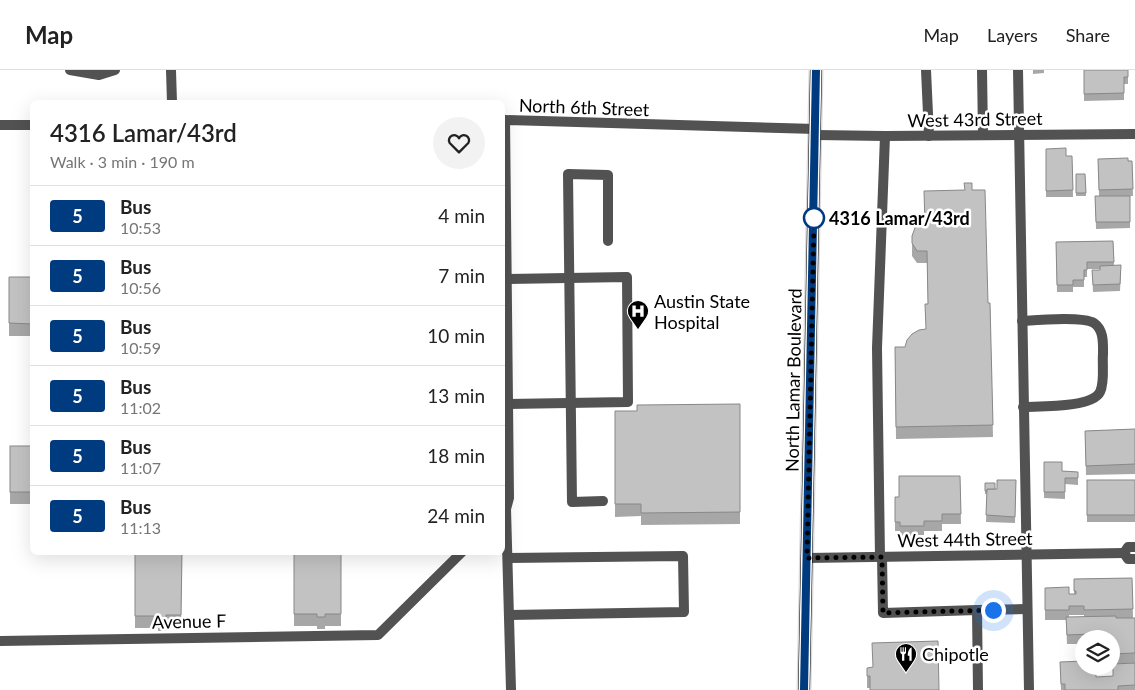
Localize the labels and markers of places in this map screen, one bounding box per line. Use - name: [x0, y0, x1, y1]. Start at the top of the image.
- marker: 4316 Lamar/43rd: [803, 207, 825, 229]
- place label: 4316 Lamar/43rd: [829, 207, 970, 229]
- place label: Austin State Hospital: [654, 290, 750, 333]
- hospital icon: Austin State Hospital: [626, 299, 650, 330]
- restaurant icon: Chipotle: [894, 642, 918, 673]
- place label: Chipotle: [922, 643, 989, 665]

